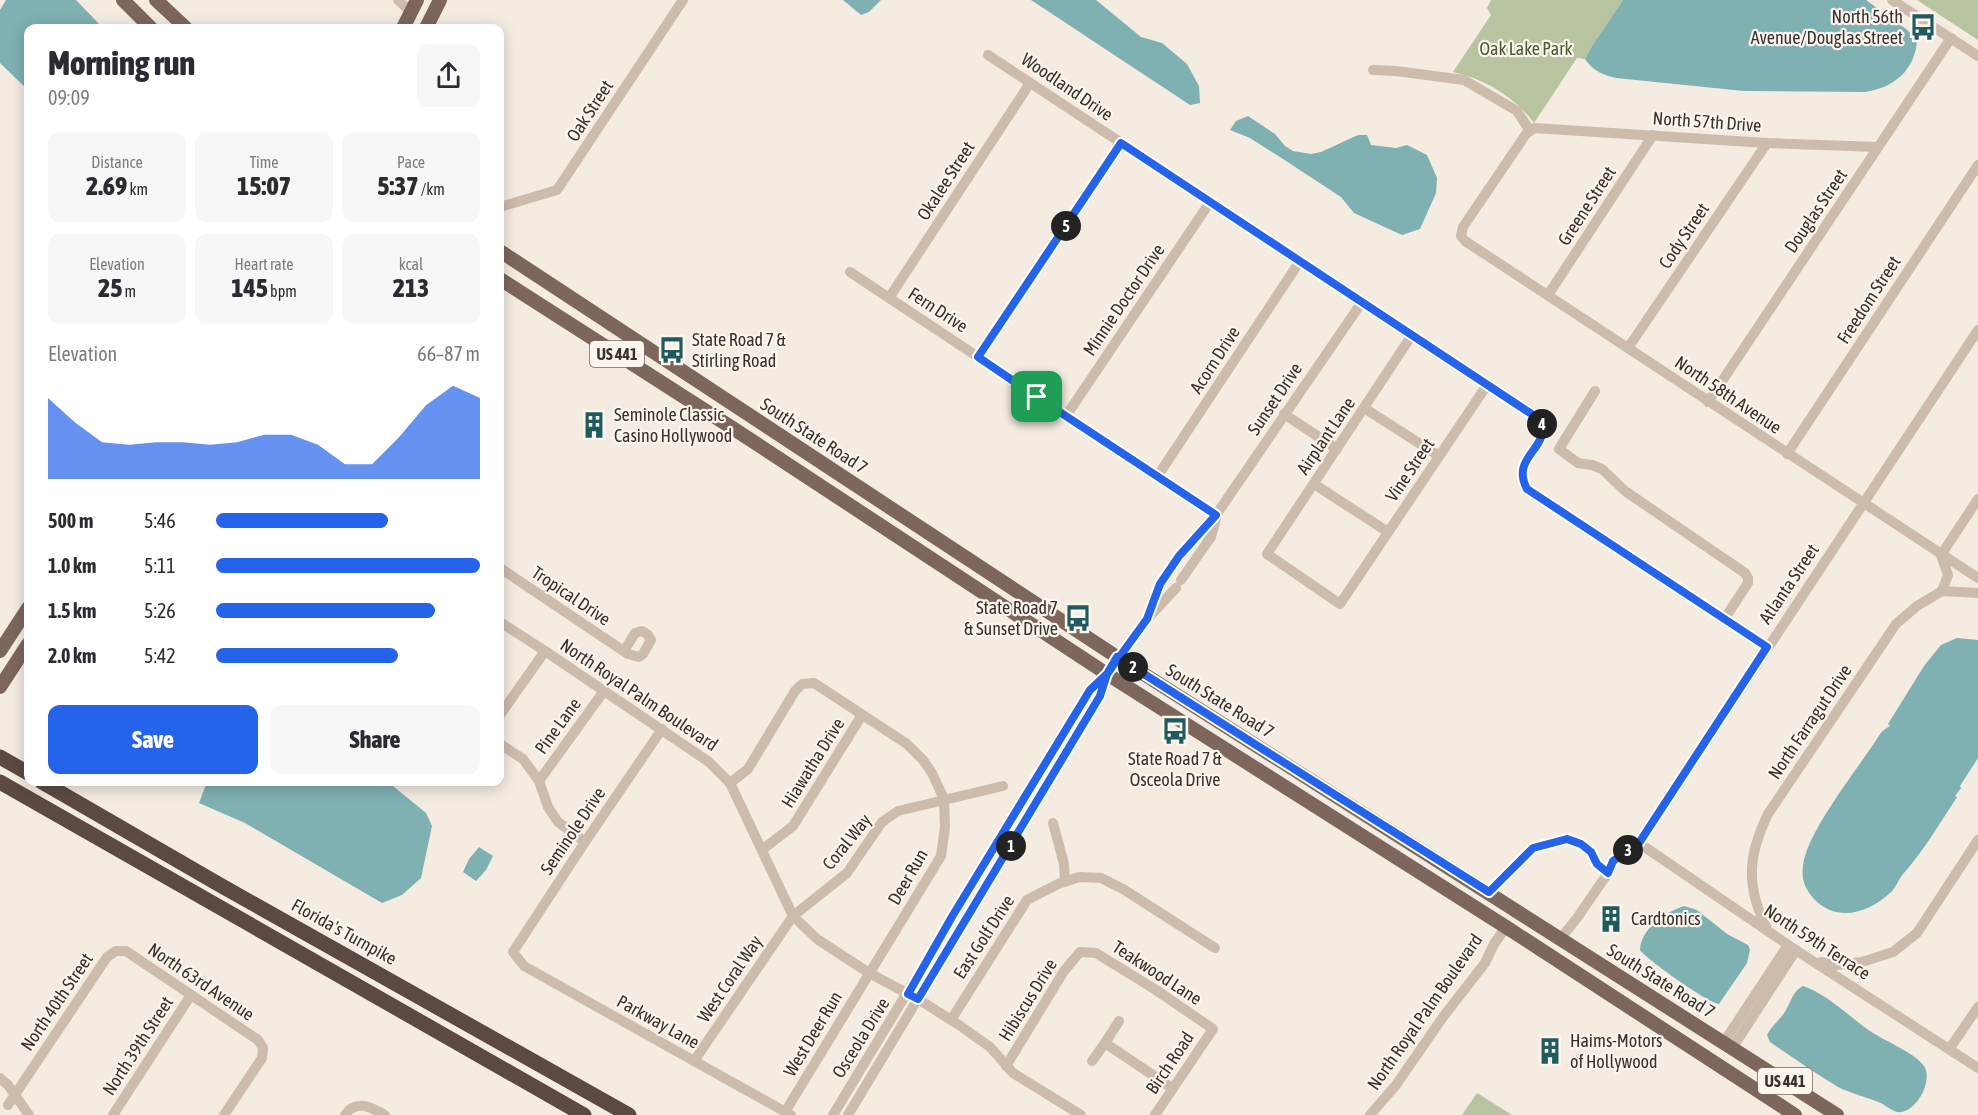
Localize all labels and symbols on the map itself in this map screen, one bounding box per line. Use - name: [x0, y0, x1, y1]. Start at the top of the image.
- place label: North 56th Avenue/Douglas Street: [1751, 6, 1903, 48]
- bus stop icon: North 56th Avenue/Douglas Street: [1908, 12, 1938, 42]
- park label: Oak Lake Park: [1480, 38, 1573, 59]
- street label: Woodland Drive: [1018, 48, 1117, 125]
- street label: Oak Street: [562, 76, 617, 145]
- street label: North 57th Drive: [1652, 107, 1762, 136]
- street label: Okalee Street: [912, 137, 979, 224]
- street label: Greene Street: [1553, 162, 1620, 249]
- street label: Douglas Street: [1780, 165, 1851, 257]
- street label: Cody Street: [1654, 199, 1713, 272]
- pin: 5: [1051, 211, 1081, 241]
- street label: Minnie Doctor Drive: [1079, 240, 1169, 359]
- street label: Freedom Street: [1832, 252, 1905, 347]
- street label: Fern Drive: [905, 283, 972, 337]
- street label: Acorn Drive: [1185, 322, 1244, 397]
- place label: State Road 7 & Stirling Road: [692, 329, 787, 371]
- bus stop icon: State Road 7 & Stirling Road: [657, 335, 687, 365]
- road number: US 441: [590, 341, 644, 367]
- street label: North 58th Avenue: [1671, 351, 1785, 438]
- street label: Sunset Drive: [1243, 359, 1306, 439]
- pin: [1011, 371, 1062, 422]
- street label: South State Road 7: [757, 393, 872, 478]
- street label: Airplant Lane: [1292, 393, 1359, 478]
- place label: Seminole Classic Casino Hollywood: [614, 404, 732, 446]
- pin: 4: [1527, 409, 1557, 439]
- building icon: Seminole Classic Casino Hollywood: [579, 410, 609, 440]
- street label: Vine Street: [1381, 434, 1438, 505]
- street label: Atlanta Street: [1754, 540, 1823, 627]
- street label: Tropical Drive: [528, 562, 615, 630]
- place label: State Road 7 & Sunset Drive: [964, 597, 1058, 639]
- bus stop icon: State Road 7 & Sunset Drive: [1063, 603, 1093, 633]
- street label: North Royal Palm Boulevard: [557, 634, 722, 755]
- pin: 2: [1118, 652, 1148, 682]
- street label: South State Road 7: [1162, 659, 1278, 742]
- street label: North Farragut Drive: [1764, 661, 1856, 783]
- street label: Pine Lane: [530, 694, 585, 758]
- street label: Hiawatha Drive: [777, 714, 848, 811]
- bus stop icon: State Road 7 & Osceola Drive: [1160, 716, 1190, 746]
- place label: State Road 7 & Osceola Drive: [1128, 748, 1223, 790]
- street label: Seminole Drive: [536, 783, 609, 878]
- street label: Coral Way: [818, 810, 875, 874]
- pin: 1: [996, 831, 1026, 861]
- pin: 3: [1613, 835, 1643, 865]
- street label: Deer Run: [883, 845, 932, 908]
- street label: East Golf Drive: [949, 891, 1018, 982]
- street label: Florida's Turnpike: [288, 894, 400, 969]
- street label: North 59th Terrace: [1760, 899, 1874, 984]
- building icon: Cardtonics: [1596, 904, 1626, 934]
- place label: Cardtonics: [1631, 908, 1701, 929]
- street label: North Royal Palm Boulevard: [1363, 930, 1486, 1094]
- street label: West Coral Way: [693, 931, 766, 1026]
- street label: Teakwood Lane: [1109, 936, 1206, 1009]
- street label: North 63rd Avenue: [144, 938, 258, 1025]
- street label: South State Road 7: [1603, 939, 1719, 1022]
- street label: North 40th Street: [16, 949, 97, 1055]
- street label: Hibiscus Drive: [994, 955, 1061, 1045]
- street label: West Deer Run: [779, 988, 846, 1080]
- street label: Parkway Lane: [613, 990, 703, 1053]
- street label: North 39th Street: [98, 992, 177, 1099]
- street label: Osceola Drive: [828, 994, 893, 1082]
- street label: Birch Road: [1141, 1028, 1198, 1098]
- place label: Haims-Motors of Hollywood: [1570, 1030, 1662, 1072]
- building icon: Haims-Motors of Hollywood: [1535, 1036, 1565, 1066]
- road number: US 441: [1758, 1068, 1812, 1094]

